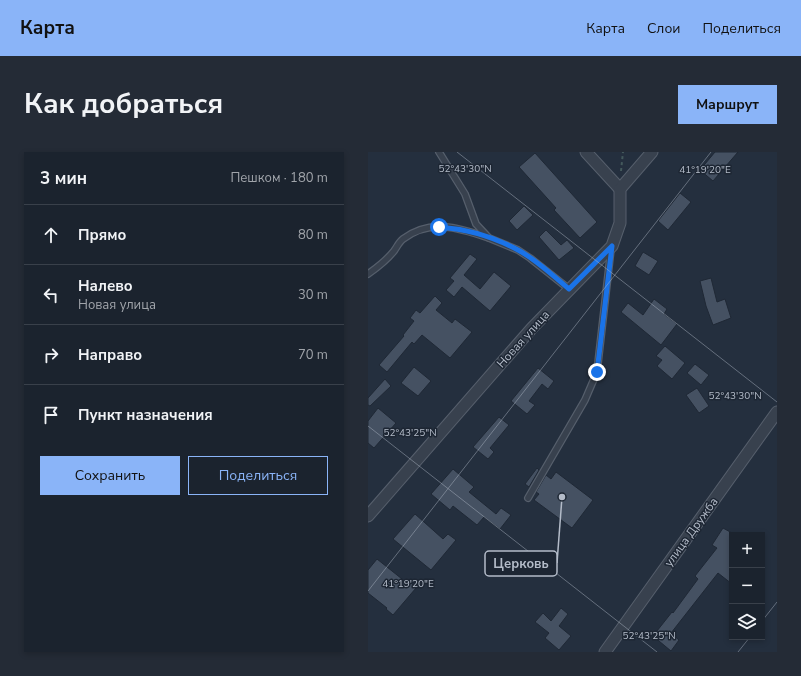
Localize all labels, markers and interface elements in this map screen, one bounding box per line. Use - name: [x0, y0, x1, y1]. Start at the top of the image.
- text: Карта: [20, 15, 75, 41]
- text: Карта: [586, 19, 625, 38]
- text: Слои: [647, 19, 681, 38]
- text: Поделиться: [703, 19, 781, 38]
- text: Как добраться: [24, 85, 223, 123]
- button: Маршрут: [678, 85, 777, 124]
- text: 52°43'30"N: [438, 162, 492, 176]
- text: 41°19'20"E: [679, 163, 731, 177]
- text: 3 мин: [40, 167, 87, 190]
- text: Пешком · 180 m: [230, 169, 328, 187]
- route start: [430, 218, 448, 236]
- icon: ahead: [40, 224, 62, 246]
- text: Прямо: [78, 225, 126, 245]
- text: 80 m: [298, 226, 328, 244]
- text: Налево: [78, 276, 133, 296]
- icon: left: [40, 284, 62, 306]
- text: 30 m: [298, 286, 328, 304]
- text: Новая улица: [78, 296, 156, 314]
- street label: Новая улица: [493, 307, 553, 371]
- icon: right: [40, 344, 62, 366]
- text: Направо: [78, 345, 142, 365]
- text: 70 m: [298, 346, 328, 364]
- route end: [588, 363, 606, 381]
- text: 52°43'30"N: [708, 389, 762, 403]
- icon: arrive: [40, 404, 62, 426]
- text: Пункт назначения: [78, 405, 213, 425]
- text: 52°43'25"N: [383, 426, 437, 440]
- button: Сохранить: [40, 456, 180, 495]
- button: Поделиться: [188, 456, 328, 495]
- street label: улица Дружба: [660, 494, 722, 570]
- map controls: [729, 532, 765, 640]
- button: +: [729, 532, 765, 568]
- callout: Церковь: [485, 551, 557, 576]
- text: Церковь: [493, 555, 549, 573]
- button: −: [729, 568, 765, 604]
- text: 41°19'20"E: [382, 577, 434, 591]
- button: layers: [729, 604, 765, 640]
- text: 52°43'25"N: [622, 629, 676, 643]

